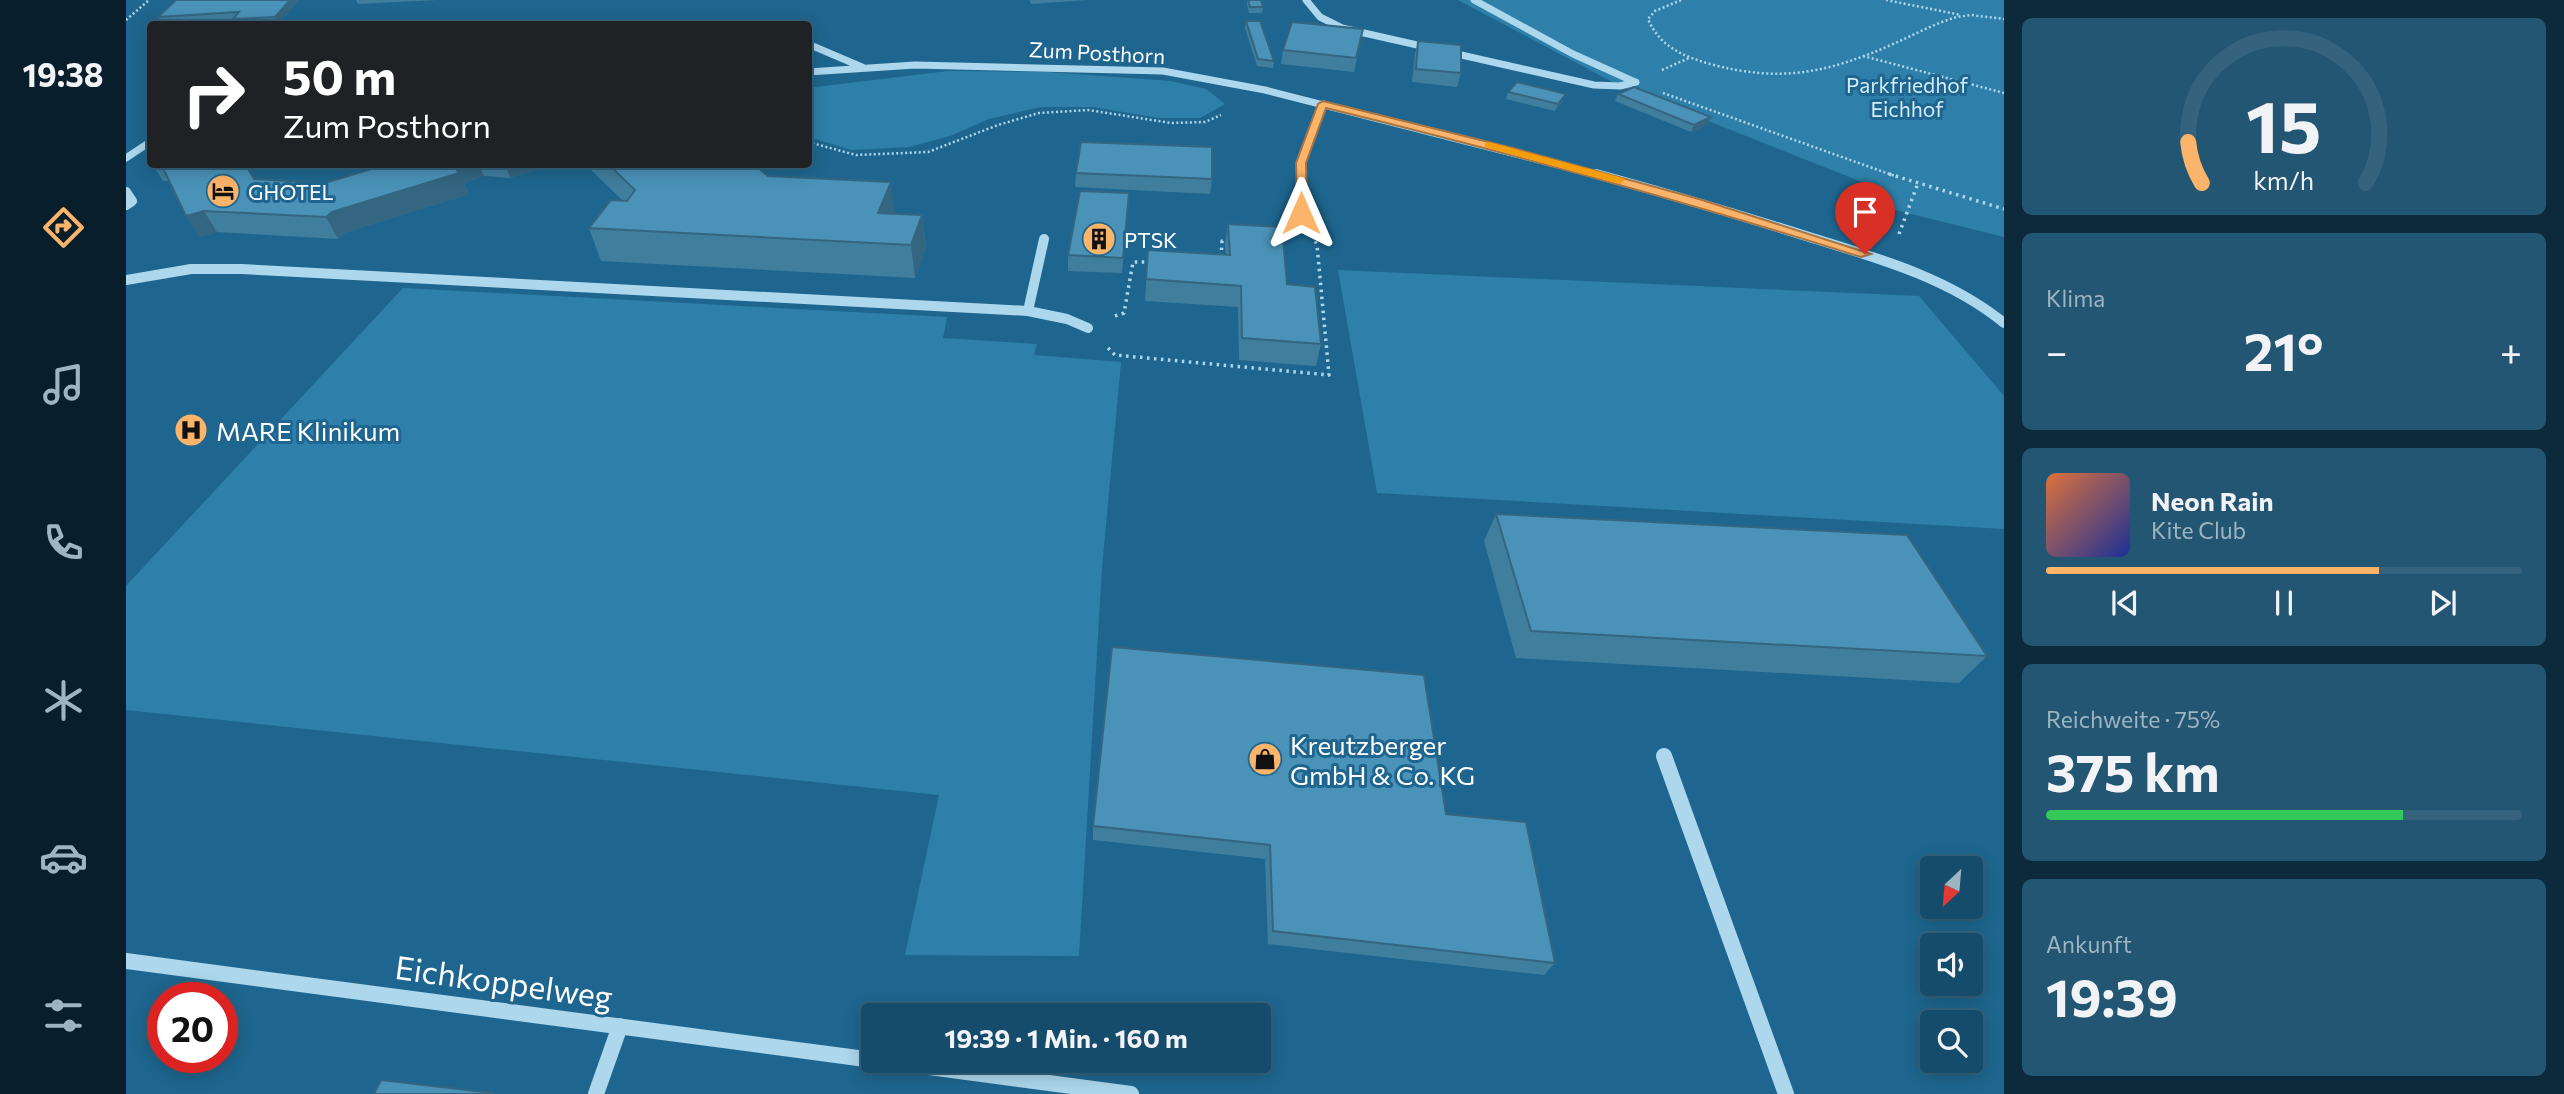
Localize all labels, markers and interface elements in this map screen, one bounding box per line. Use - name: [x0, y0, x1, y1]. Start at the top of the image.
- street label: Zum Posthorn: [1028, 36, 1166, 68]
- text: 50 m: [283, 45, 396, 105]
- icon: right: [168, 49, 259, 140]
- text: 19:38: [22, 54, 104, 94]
- park label: Parkfriedhof Eichhof: [1846, 72, 1969, 121]
- text: 15: [2246, 79, 2322, 168]
- text: Zum Posthorn: [283, 105, 491, 145]
- text: km/h: [2254, 164, 2314, 194]
- hotel icon: GHOTEL: [204, 172, 242, 210]
- position arrow: [1264, 176, 1338, 250]
- place label: GHOTEL: [248, 179, 334, 204]
- pin: [1835, 182, 1895, 254]
- icon: arrive: [1846, 193, 1884, 231]
- icon: directions: [39, 203, 88, 252]
- building icon: PTSK: [1080, 220, 1118, 258]
- place label: PTSK: [1124, 227, 1177, 252]
- text: Klima: [2046, 284, 2105, 312]
- text: 21°: [2244, 318, 2323, 382]
- text: −: [2046, 327, 2068, 374]
- text: +: [2500, 327, 2522, 374]
- icon: music: [39, 360, 88, 409]
- hospital icon: MARE Klinikum: [172, 411, 210, 449]
- place label: MARE Klinikum: [216, 415, 400, 446]
- text: Neon Rain: [2151, 485, 2274, 516]
- text: Kite Club: [2151, 516, 2246, 544]
- icon: phone: [39, 518, 88, 567]
- icon: previous: [2106, 584, 2144, 622]
- icon: pause: [2265, 584, 2303, 622]
- icon: next: [2424, 584, 2462, 622]
- icon: climate: [39, 676, 88, 725]
- text: Reichweite · 75%: [2046, 705, 2220, 733]
- place label: Kreutzberger GmbH & Co. KG: [1290, 729, 1475, 790]
- text: 375 km: [2046, 739, 2220, 803]
- shop icon: Kreutzberger GmbH & Co. KG: [1246, 740, 1284, 778]
- icon: car: [39, 833, 88, 882]
- north arrow: [1920, 856, 1983, 919]
- map controls: [1920, 856, 1983, 1073]
- text: Ankunft: [2046, 930, 2132, 958]
- button: sound: [1920, 933, 1983, 996]
- street label: Eichkoppelweg: [393, 946, 615, 1016]
- text: 19:39: [2046, 964, 2178, 1028]
- speed limit sign: 20: [147, 982, 238, 1073]
- icon: filters: [39, 991, 88, 1040]
- button: search: [1920, 1010, 1983, 1073]
- text: 19:39 · 1 Min. · 160 m: [944, 1022, 1188, 1053]

